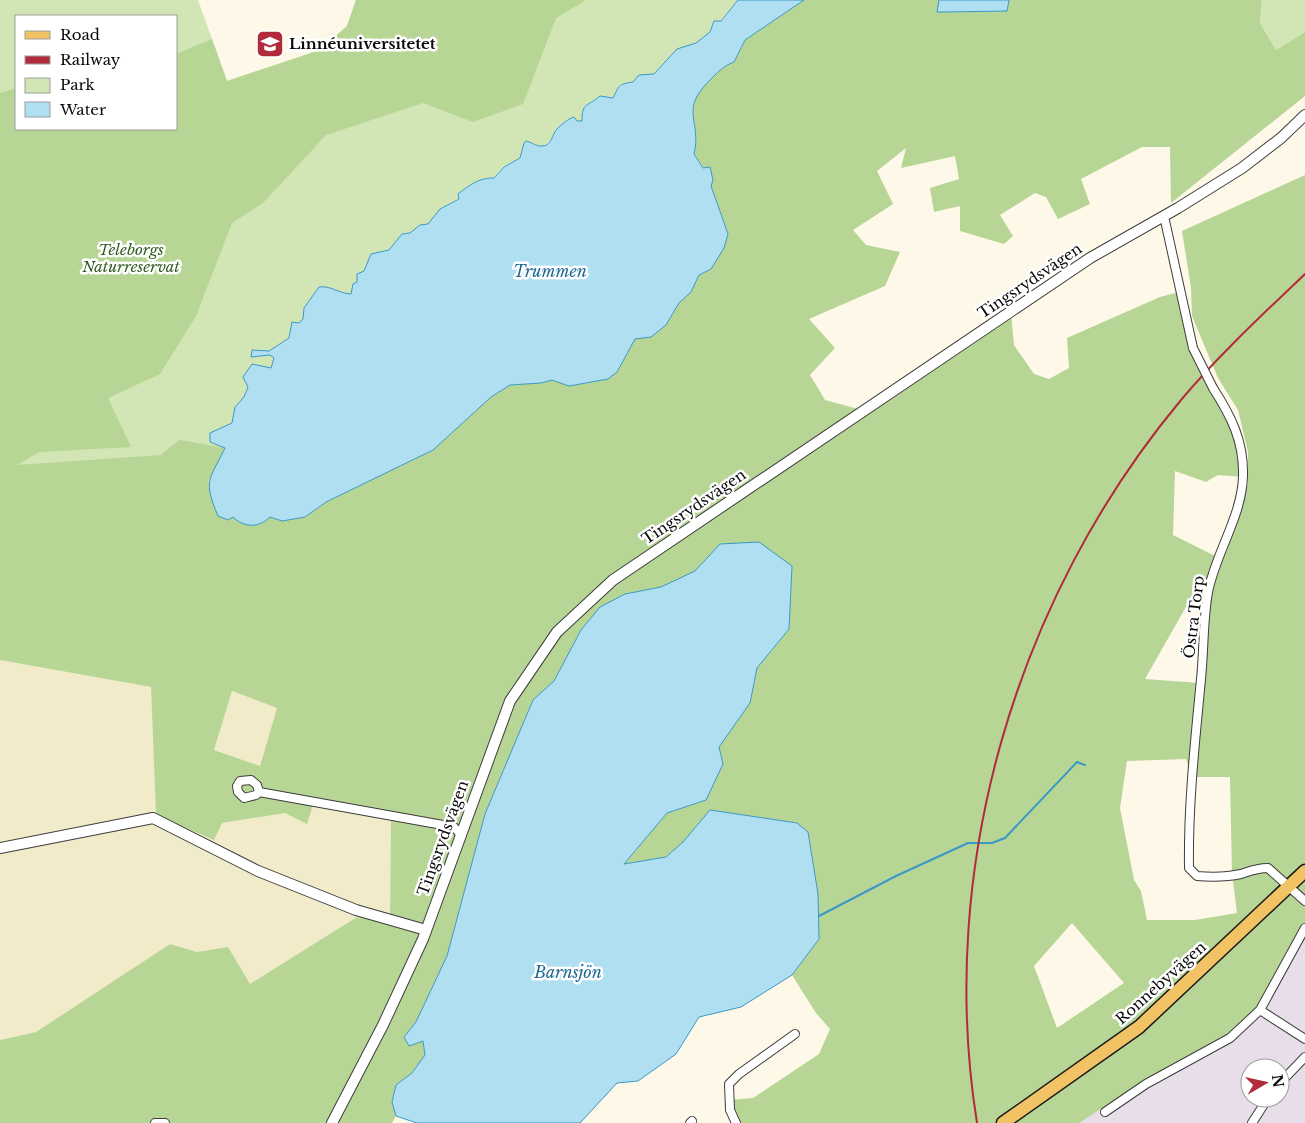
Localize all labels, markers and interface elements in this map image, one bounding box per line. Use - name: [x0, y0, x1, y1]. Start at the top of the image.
- legend: [15, 15, 178, 130]
- text: Road: [60, 25, 100, 44]
- school or university icon: Linnéuniversitetet: [255, 29, 285, 59]
- place label: Linnéuniversitetet: [289, 34, 436, 53]
- text: Railway: [60, 50, 121, 69]
- text: Park: [60, 75, 96, 94]
- text: Water: [59, 100, 107, 119]
- street label: Tingsrydsvägen: [974, 239, 1085, 322]
- park label: Teleborgs Naturreservat: [81, 240, 180, 276]
- water label: Trummen: [513, 261, 587, 281]
- street label: Tingsrydsvägen: [638, 465, 749, 548]
- street label: Östra Torp: [1179, 574, 1208, 659]
- street label: Tingsrydsvägen: [413, 778, 472, 898]
- street label: Ronnebyvägen: [1112, 937, 1210, 1028]
- water label: Barnsjön: [533, 962, 602, 982]
- north arrow: [1240, 1058, 1290, 1108]
- text: N: [1268, 1073, 1288, 1089]

